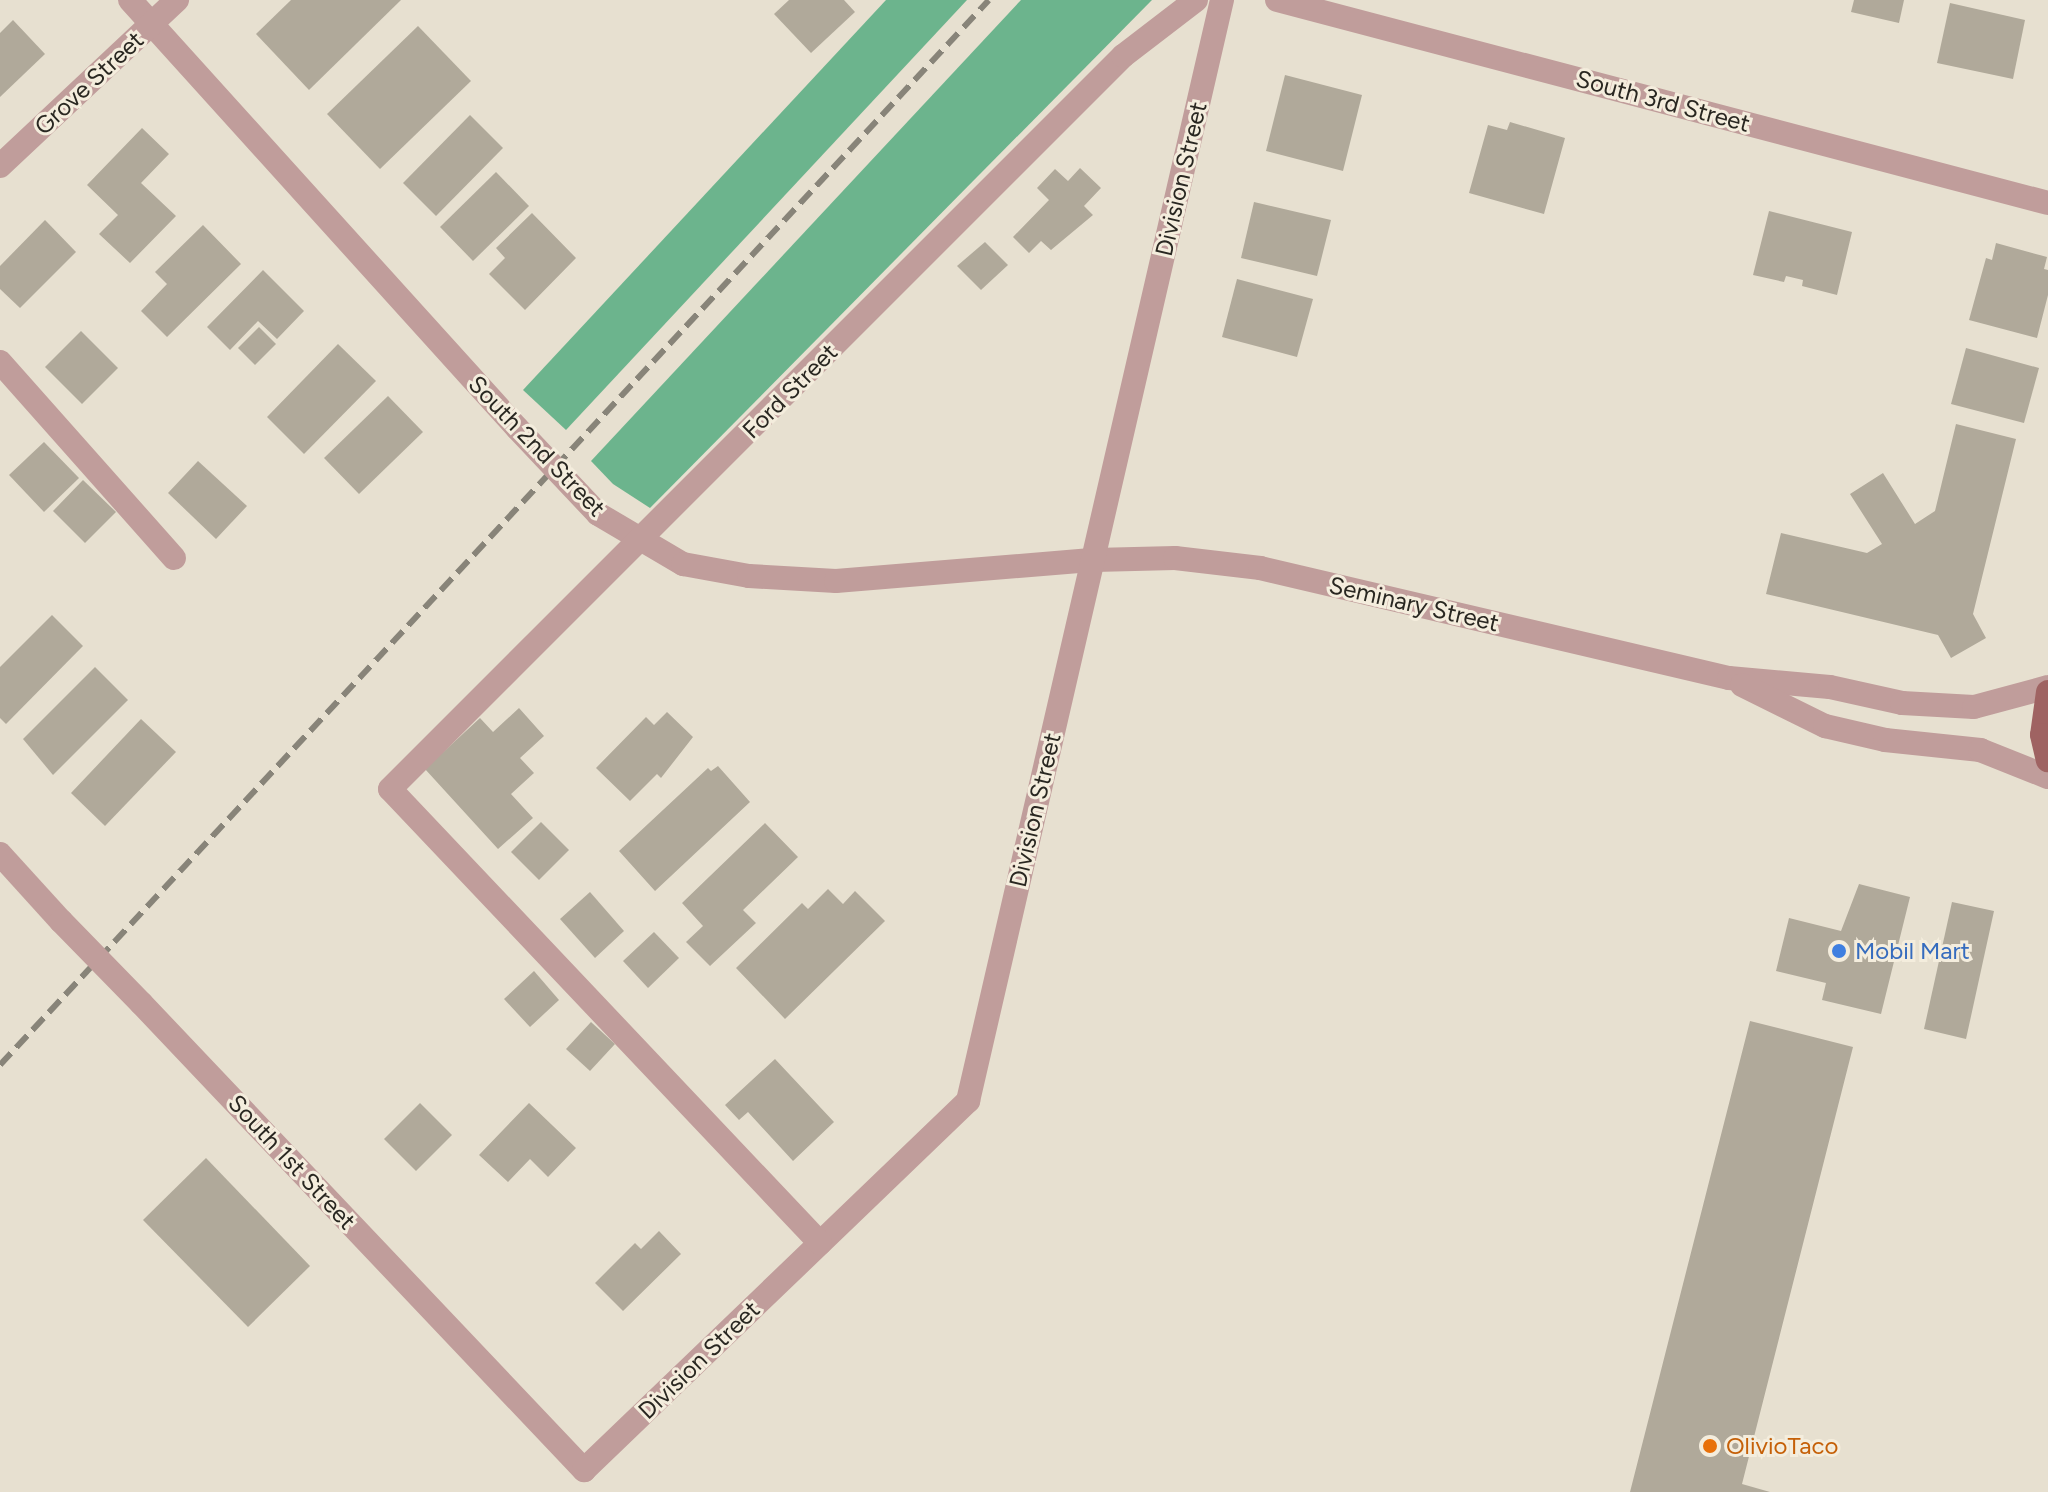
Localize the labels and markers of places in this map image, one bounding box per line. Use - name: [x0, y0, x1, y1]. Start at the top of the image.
- place label: Mobil Mart: [1855, 937, 1970, 965]
- marker: Mobil Mart: [1830, 942, 1848, 960]
- place label: OlivioTaco: [1726, 1432, 1838, 1460]
- marker: OlivioTaco: [1701, 1437, 1719, 1455]

